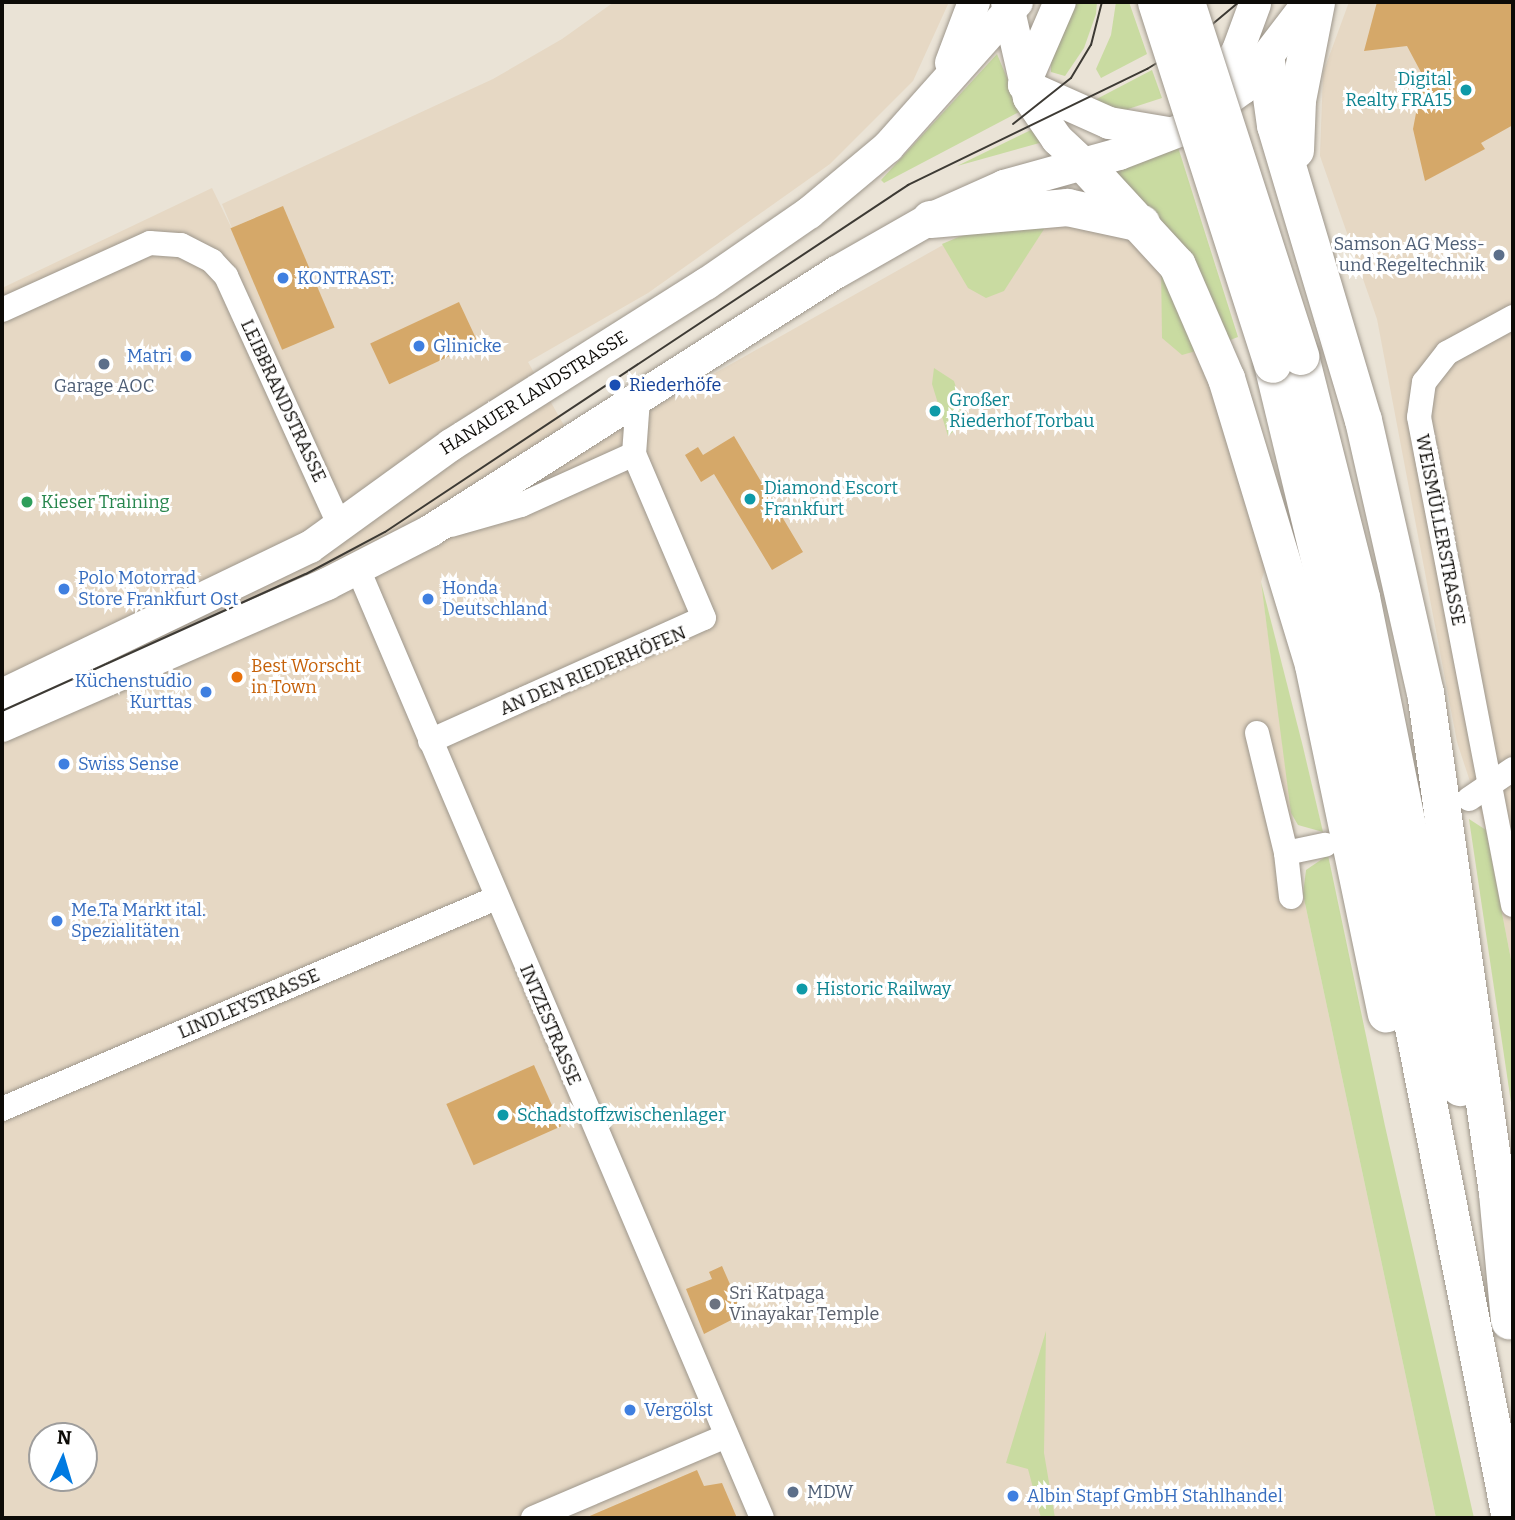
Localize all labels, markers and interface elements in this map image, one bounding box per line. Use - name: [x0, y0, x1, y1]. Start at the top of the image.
- place label: Digital Realty FRA15: [1345, 69, 1452, 112]
- marker: Digital Realty FRA15: [1458, 82, 1474, 98]
- place label: Samson AG Mess- und Regeltechnik: [1333, 234, 1485, 276]
- marker: Samson AG Mess- und Regeltechnik: [1491, 247, 1507, 263]
- place label: KONTRAST:: [297, 267, 394, 289]
- marker: KONTRAST:: [275, 270, 291, 286]
- street label: LEIBBRANDSTRASSE: [236, 316, 330, 486]
- street label: HANAUER LANDSTRASSE: [436, 326, 632, 460]
- place label: Glinicke: [433, 335, 502, 357]
- marker: Glinicke: [411, 338, 427, 354]
- place label: Matri: [127, 345, 172, 367]
- marker: Matri: [178, 348, 194, 364]
- marker: Garage AOC: [96, 356, 112, 372]
- place label: Riederhöfe: [629, 374, 721, 396]
- place label: Garage AOC: [54, 375, 154, 397]
- marker: Riederhöfe: [607, 377, 623, 393]
- place label: Großer Riederhof Torbau: [949, 390, 1094, 432]
- marker: Großer Riederhof Torbau: [927, 403, 943, 419]
- street label: WEISMÜLLERSTRASSE: [1411, 432, 1469, 628]
- place label: Diamond Escort Frankfurt: [764, 478, 898, 520]
- place label: Kieser Training: [41, 491, 170, 513]
- marker: Diamond Escort Frankfurt: [742, 491, 758, 507]
- marker: Kieser Training: [19, 494, 35, 510]
- place label: Polo Motorrad Store Frankfurt Ost: [78, 568, 238, 610]
- place label: Honda Deutschland: [442, 578, 548, 620]
- marker: Polo Motorrad Store Frankfurt Ost: [56, 581, 72, 597]
- marker: Honda Deutschland: [420, 591, 436, 607]
- street label: AN DEN RIEDERHÖFEN: [497, 622, 689, 720]
- place label: Best Worscht in Town: [251, 656, 361, 698]
- marker: Best Worscht in Town: [229, 669, 245, 685]
- place label: Küchenstudio Kurttas: [75, 671, 192, 714]
- marker: Küchenstudio Kurttas: [198, 684, 214, 700]
- place label: Swiss Sense: [78, 753, 179, 775]
- marker: Swiss Sense: [56, 756, 72, 772]
- place label: Me.Ta Markt ital. Spezialitäten: [71, 900, 206, 942]
- marker: Me.Ta Markt ital. Spezialitäten: [49, 913, 65, 929]
- street label: INTZESTRASSE: [515, 961, 585, 1089]
- street label: LINDLEYSTRASSE: [175, 964, 323, 1044]
- place label: Historic Railway: [816, 978, 951, 1000]
- marker: Historic Railway: [794, 981, 810, 997]
- place label: Schadstoffzwischenlager: [517, 1104, 726, 1126]
- marker: Schadstoffzwischenlager: [495, 1107, 511, 1123]
- place label: Sri Katpaga Vinayakar Temple: [729, 1283, 879, 1326]
- marker: Sri Katpaga Vinayakar Temple: [707, 1296, 723, 1312]
- place label: Vergölst: [644, 1399, 713, 1421]
- marker: Vergölst: [622, 1402, 638, 1418]
- north arrow: [28, 1422, 98, 1492]
- text: N: [56, 1426, 72, 1450]
- place label: MDW: [807, 1481, 854, 1503]
- marker: MDW: [785, 1484, 801, 1500]
- place label: Albin Stapf GmbH Stahlhandel: [1027, 1485, 1283, 1507]
- marker: Albin Stapf GmbH Stahlhandel: [1005, 1488, 1021, 1504]

